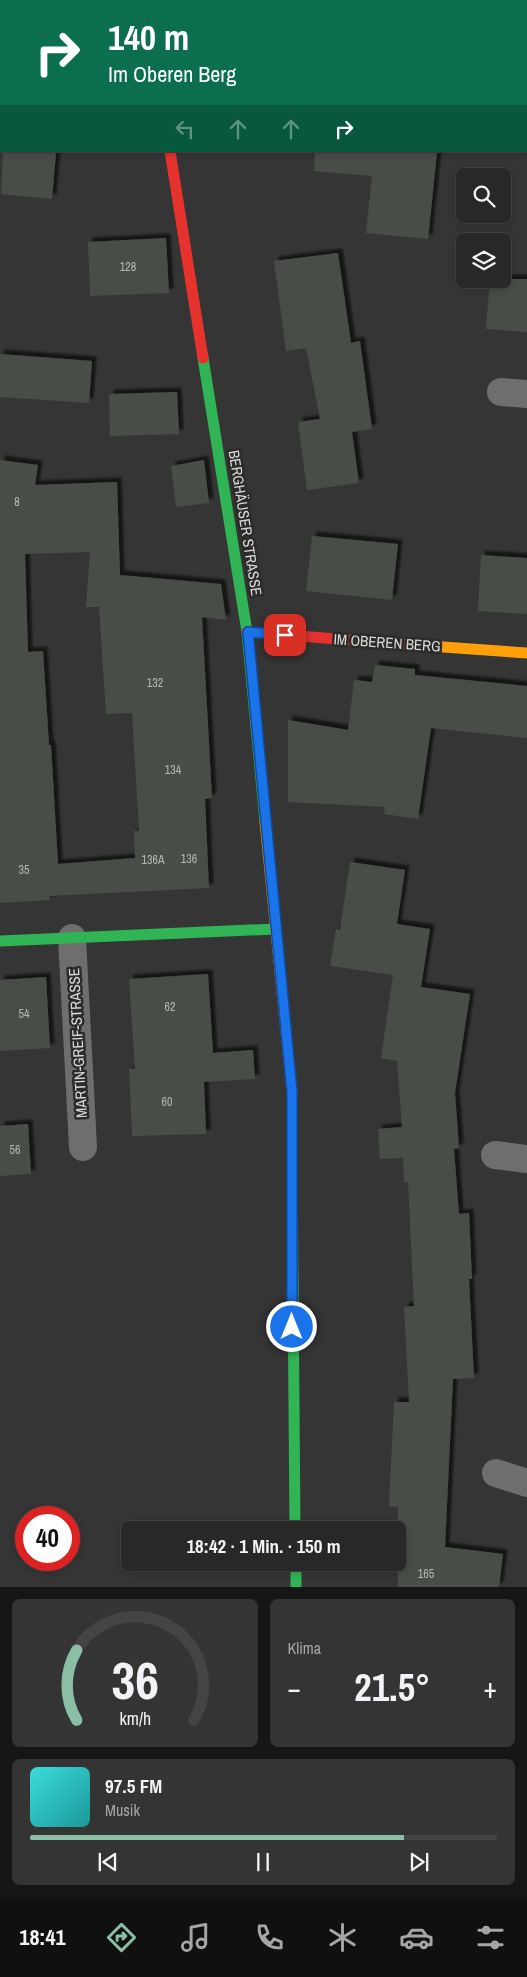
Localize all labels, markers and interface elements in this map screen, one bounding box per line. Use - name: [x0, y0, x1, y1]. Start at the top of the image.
- text: 140 m: [108, 14, 189, 61]
- icon: right: [25, 20, 90, 85]
- text: Im Oberen Berg: [108, 59, 236, 89]
- icon: left: [171, 115, 199, 143]
- icon: ahead: [224, 115, 252, 143]
- icon: ahead: [277, 115, 305, 143]
- icon: right: [330, 115, 358, 143]
- map controls: [456, 168, 511, 288]
- button: search: [456, 168, 511, 223]
- button: layers: [456, 233, 511, 288]
- house number: 128: [120, 259, 136, 275]
- street label: BERGHÄUSER STRASSE: [224, 449, 267, 597]
- house number: 8: [14, 494, 20, 510]
- pin: [264, 614, 306, 656]
- icon: arrive: [271, 621, 299, 649]
- street label: IM OBEREN BERG: [333, 628, 441, 657]
- house number: 132: [147, 675, 163, 691]
- house number: 134: [165, 762, 182, 778]
- house number: 136: [181, 851, 197, 867]
- house number: 136A: [142, 852, 165, 868]
- house number: 35: [19, 862, 30, 878]
- street label: MARTIN-GREIF-STRASSE: [63, 968, 92, 1119]
- house number: 62: [165, 999, 175, 1015]
- house number: 54: [19, 1006, 30, 1022]
- house number: 60: [162, 1094, 172, 1110]
- house number: 56: [10, 1142, 20, 1158]
- position arrow: [265, 1300, 317, 1352]
- speed limit sign: 40: [15, 1506, 80, 1571]
- text: 18:42 · 1 Min. · 150 m: [186, 1533, 341, 1559]
- house number: 165: [418, 1566, 435, 1582]
- text: Klima: [288, 1637, 321, 1659]
- text: 36: [111, 1645, 158, 1715]
- text: 21.5°: [354, 1662, 430, 1713]
- text: −: [288, 1669, 301, 1707]
- text: +: [484, 1669, 497, 1707]
- text: km/h: [119, 1707, 151, 1731]
- text: 97.5 FM: [105, 1773, 162, 1799]
- text: Musik: [105, 1799, 140, 1821]
- icon: previous: [94, 1848, 122, 1876]
- icon: pause: [249, 1848, 277, 1876]
- icon: next: [405, 1848, 433, 1876]
- icon: directions: [104, 1920, 139, 1955]
- icon: music: [178, 1920, 213, 1955]
- icon: phone: [252, 1920, 287, 1955]
- icon: climate: [325, 1920, 360, 1955]
- icon: car: [399, 1920, 434, 1955]
- icon: filters: [473, 1920, 508, 1955]
- text: 18:41: [19, 1922, 65, 1952]

